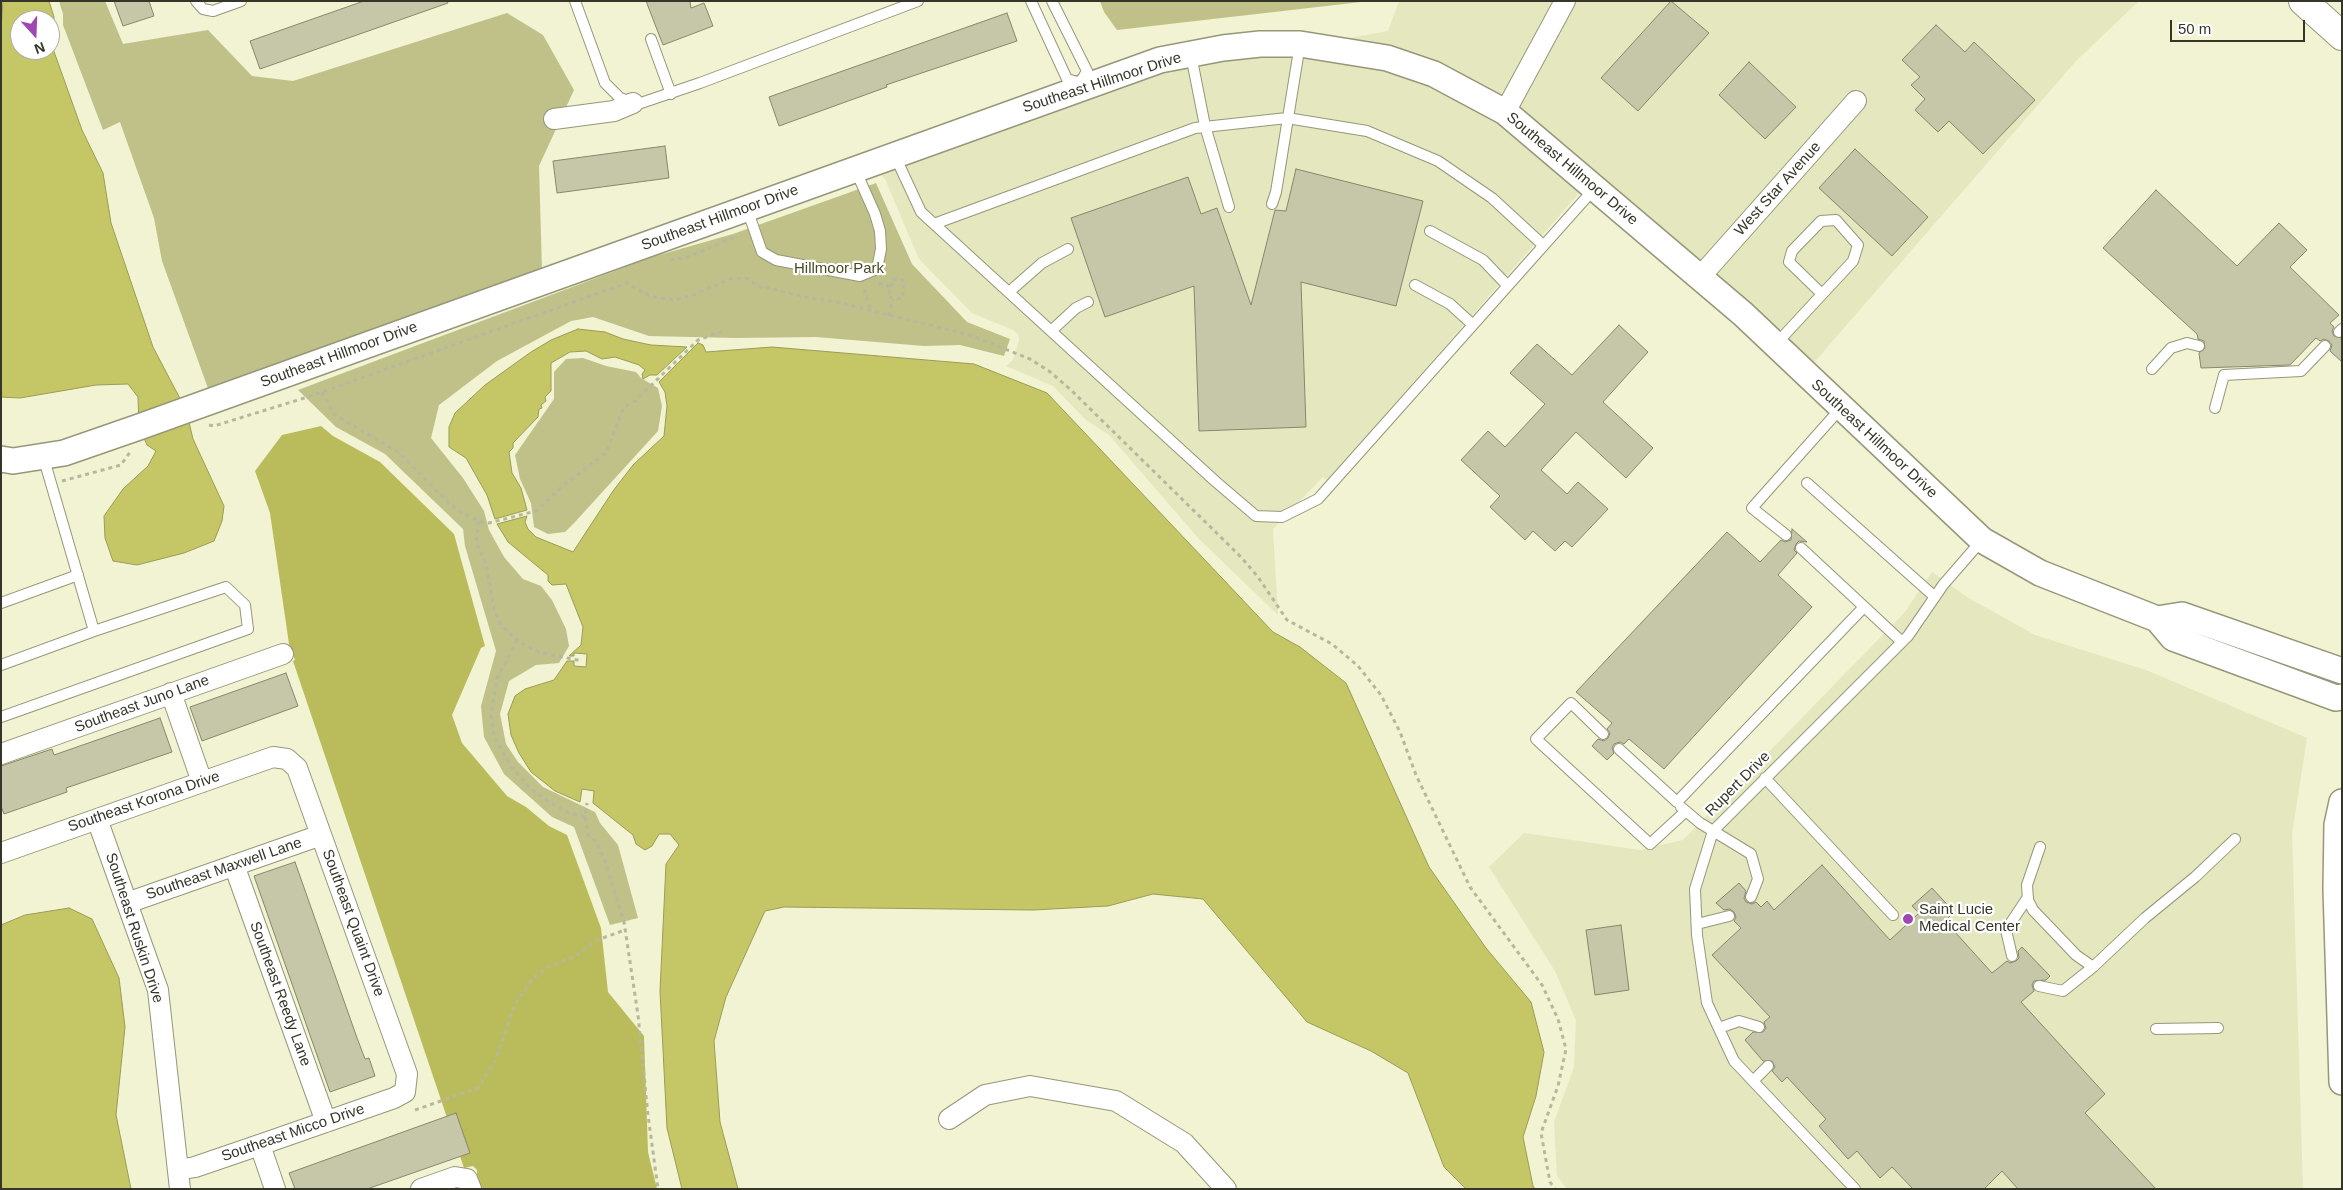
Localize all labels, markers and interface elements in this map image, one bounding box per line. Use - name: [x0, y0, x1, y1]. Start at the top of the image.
- north arrow: [10, 10, 60, 60]
- scale bar: [2173, 10, 2308, 42]
- text: 50 m: [2178, 20, 2211, 37]
- text: N: [32, 39, 47, 57]
- street label: Southeast Hillmoor Drive: [1020, 49, 1184, 117]
- street label: Southeast Hillmoor Drive: [1503, 109, 1641, 229]
- street label: West Star Avenue: [1731, 138, 1825, 240]
- street label: Southeast Hillmoor Drive: [639, 181, 801, 255]
- park label: Hillmoor Park: [794, 260, 884, 278]
- street label: Southeast Hillmoor Drive: [258, 318, 420, 392]
- street label: Southeast Hillmoor Drive: [1807, 376, 1941, 502]
- street label: Southeast Juno Lane: [72, 671, 212, 737]
- street label: Rupert Drive: [1702, 748, 1774, 820]
- street label: Southeast Korona Drive: [66, 768, 222, 836]
- street label: Southeast Maxwell Lane: [144, 834, 304, 904]
- street label: Southeast Quaint Drive: [318, 847, 388, 999]
- street label: Southeast Ruskin Drive: [101, 851, 167, 1005]
- place label: Saint Lucie Medical Center: [1919, 901, 2020, 936]
- marker: Saint Lucie Medical Center: [1901, 912, 1915, 926]
- street label: Southeast Reedy Lane: [245, 919, 315, 1069]
- street label: Southeast Micco Drive: [219, 1100, 367, 1166]

